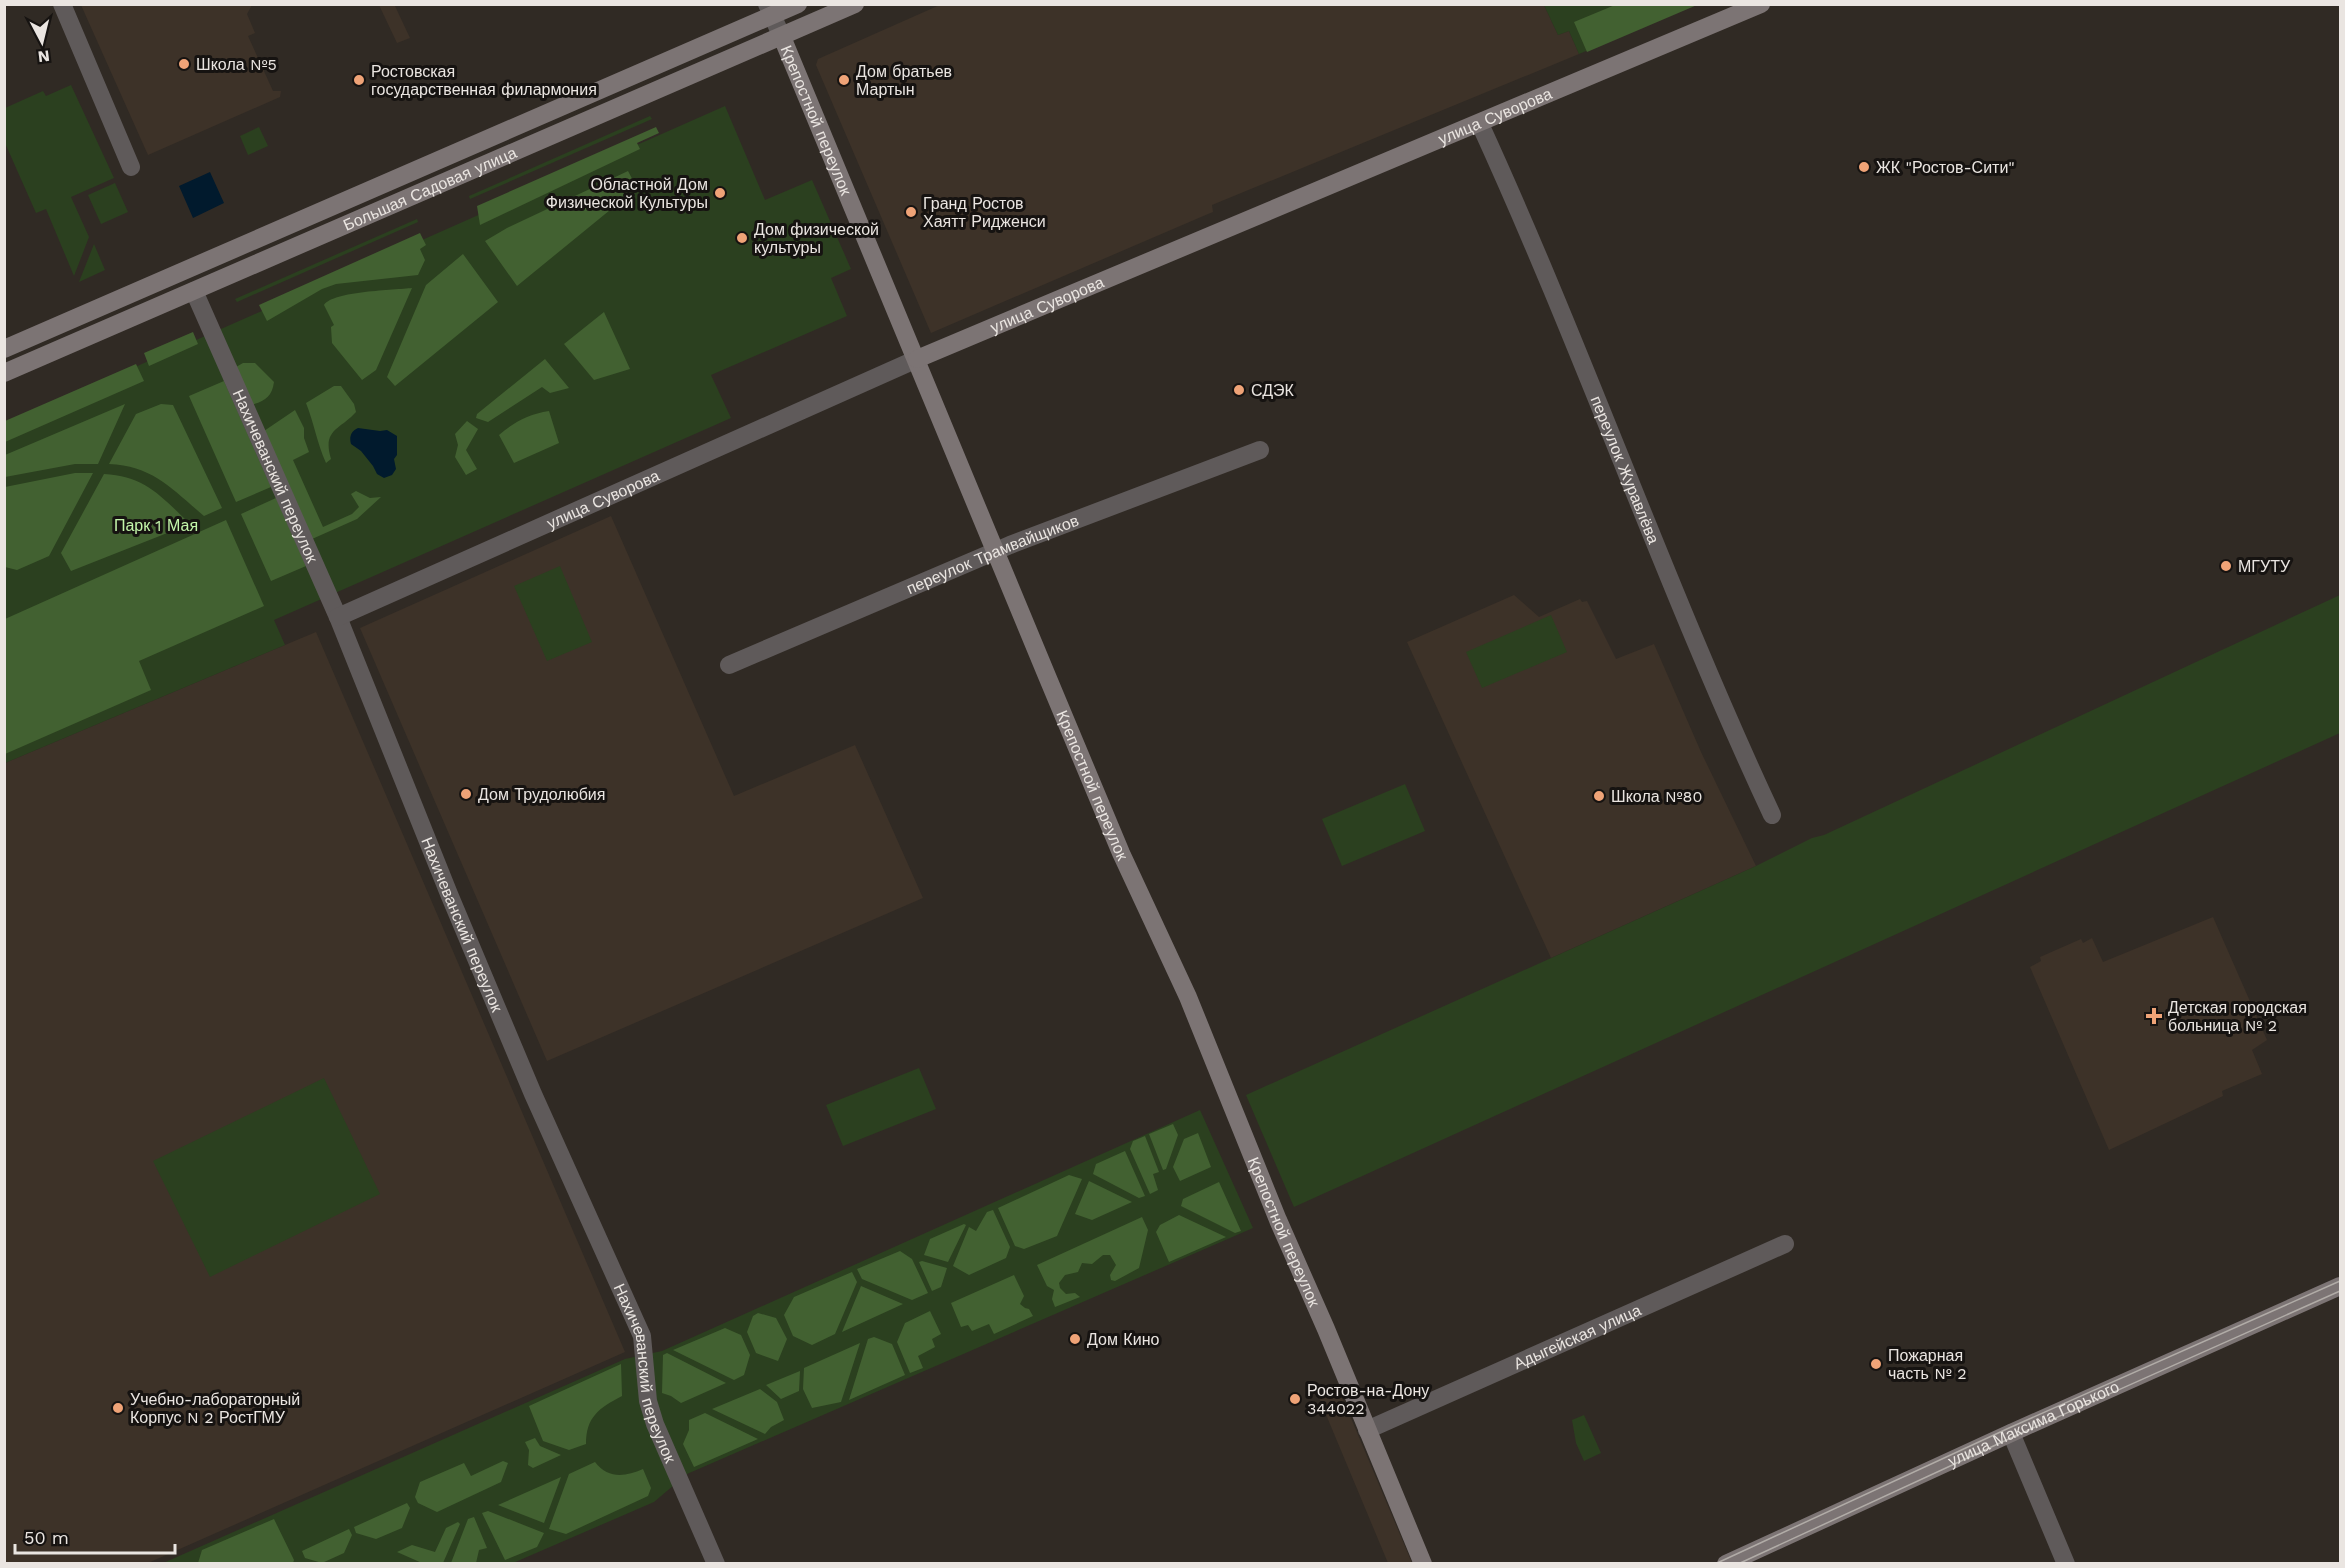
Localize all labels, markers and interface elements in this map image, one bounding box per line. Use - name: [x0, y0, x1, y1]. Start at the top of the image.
- north arrow: [12, 12, 72, 72]
- street label: Крепостной переулок: [777, 42, 856, 199]
- text: N: [37, 46, 51, 67]
- place label: Школа №5: [196, 55, 277, 74]
- marker: Школа №5: [177, 57, 191, 71]
- place label: Ростовская государственная филармония: [371, 62, 597, 99]
- place label: Дом братьев Мартын: [856, 62, 952, 99]
- marker: Ростовская государственная филармония: [352, 73, 366, 87]
- marker: Дом братьев Мартын: [837, 73, 851, 87]
- street label: улица Суворова: [1435, 84, 1555, 148]
- street label: Большая Садовая улица: [340, 142, 519, 234]
- place label: ЖК "Ростов-Сити": [1876, 158, 2015, 177]
- marker: ЖК "Ростов-Сити": [1857, 160, 1871, 174]
- place label: Областной Дом Физической Культуры: [546, 175, 708, 212]
- marker: Областной Дом Физической Культуры: [713, 186, 727, 200]
- place label: Гранд Ростов Хаятт Ридженси: [923, 194, 1046, 231]
- marker: Гранд Ростов Хаятт Ридженси: [904, 205, 918, 219]
- place label: Дом физической культуры: [754, 220, 879, 257]
- marker: Дом физической культуры: [735, 231, 749, 245]
- street label: улица Суворова: [987, 272, 1107, 337]
- place label: СДЭК: [1251, 381, 1295, 400]
- marker: СДЭК: [1232, 383, 1246, 397]
- street label: Нахичеванский переулок: [229, 386, 323, 566]
- street label: переулок Журавлёва: [1587, 393, 1664, 546]
- street label: улица Суворова: [544, 466, 662, 532]
- street label: переулок Трамвайщиков: [904, 510, 1081, 598]
- park label: Парк 1 Мая: [114, 516, 198, 535]
- place label: МГУТУ: [2238, 557, 2291, 576]
- marker: МГУТУ: [2219, 559, 2233, 573]
- street label: Крепостной переулок: [1053, 707, 1133, 864]
- place label: Дом Трудолюбия: [478, 785, 605, 804]
- marker: Дом Трудолюбия: [459, 787, 473, 801]
- place label: Школа №80: [1611, 787, 1702, 806]
- marker: Школа №80: [1592, 789, 1606, 803]
- street label: Нахичеванский переулок: [418, 834, 507, 1016]
- place label: Детская городская больница № 2: [2168, 998, 2307, 1035]
- marker: Детская городская больница № 2: [2145, 1007, 2163, 1025]
- street label: Крепостной переулок: [1244, 1154, 1325, 1310]
- street label: Нахичеванский переулок: [610, 1280, 681, 1467]
- street label: Адыгейская улица: [1511, 1300, 1644, 1373]
- place label: Дом Кино: [1087, 1330, 1159, 1349]
- marker: Дом Кино: [1068, 1332, 1082, 1346]
- place label: Пожарная часть № 2: [1888, 1346, 1967, 1383]
- marker: Пожарная часть № 2: [1869, 1357, 1883, 1371]
- street label: улица Максима Горького: [1945, 1376, 2122, 1470]
- place label: Ростов-на-Дону 344022: [1307, 1381, 1429, 1418]
- place label: Учебно-лабораторный Корпус N 2 РостГМУ: [130, 1390, 300, 1427]
- marker: Ростов-на-Дону 344022: [1288, 1392, 1302, 1406]
- marker: Учебно-лабораторный Корпус N 2 РостГМУ: [111, 1401, 125, 1415]
- scale bar: [15, 1517, 176, 1555]
- text: 50 m: [24, 1527, 69, 1548]

